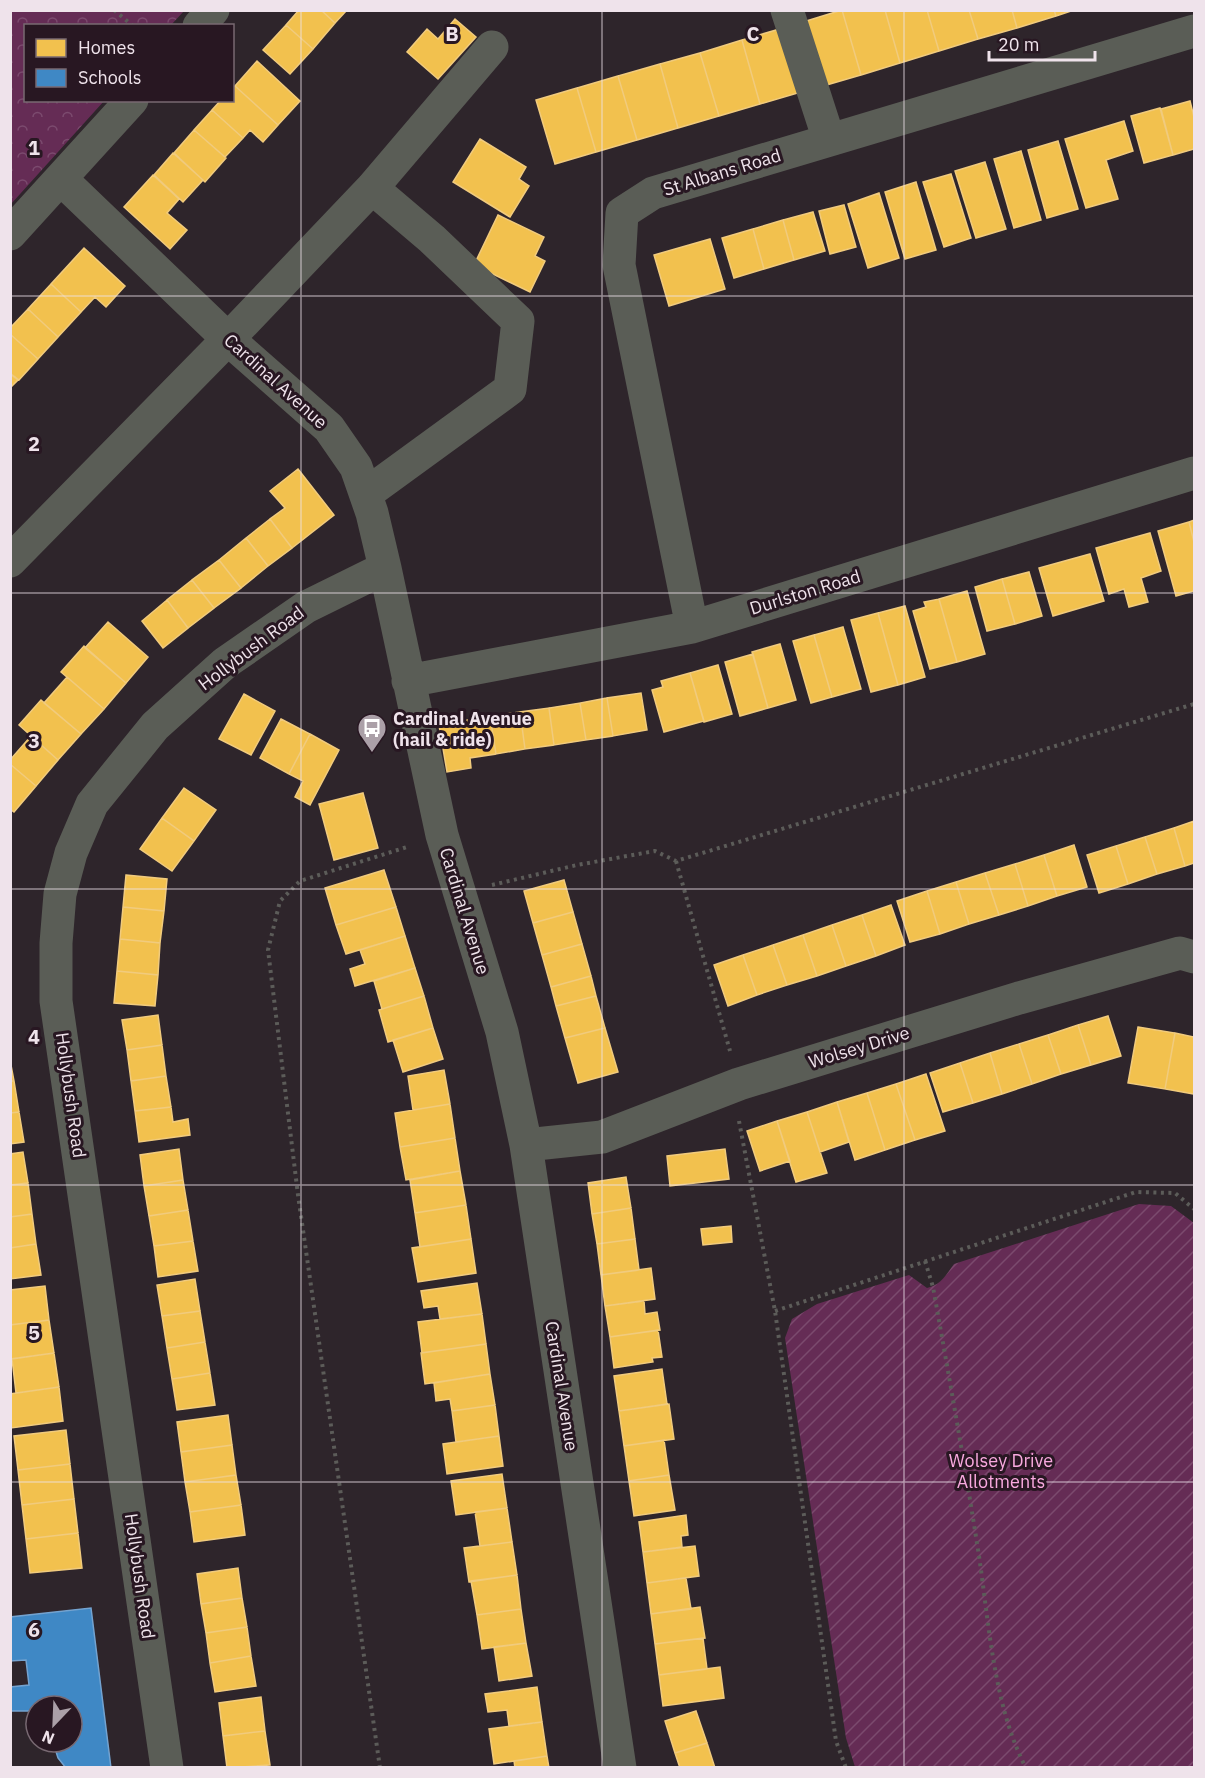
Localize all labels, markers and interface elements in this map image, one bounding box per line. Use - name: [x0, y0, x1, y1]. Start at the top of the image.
- text: B: [445, 20, 459, 47]
- text: C: [746, 20, 760, 47]
- legend: [24, 24, 234, 102]
- scale bar: [989, 24, 1096, 62]
- text: 20 m: [998, 33, 1040, 56]
- text: Homes: [78, 36, 135, 59]
- text: Schools: [78, 66, 142, 89]
- text: 1: [28, 134, 40, 161]
- street label: St Albans Road: [660, 143, 784, 201]
- street label: Cardinal Avenue: [220, 329, 333, 434]
- text: 2: [28, 430, 40, 457]
- street label: Durlston Road: [747, 564, 863, 620]
- street label: Hollybush Road: [194, 601, 308, 695]
- place label: Cardinal Avenue (hail & ride): [393, 707, 532, 751]
- bus stop icon: Cardinal Avenue (hail & ride): [356, 712, 388, 754]
- text: 3: [28, 727, 40, 754]
- street label: Cardinal Avenue: [435, 845, 495, 977]
- street label: Wolsey Drive: [806, 1021, 912, 1073]
- text: 4: [28, 1023, 40, 1050]
- street label: Hollybush Road: [51, 1031, 91, 1159]
- text: 5: [28, 1319, 40, 1346]
- street label: Cardinal Avenue: [540, 1319, 584, 1453]
- park label: Wolsey Drive Allotments: [949, 1449, 1053, 1493]
- street label: Hollybush Road: [120, 1512, 160, 1640]
- text: 6: [28, 1616, 40, 1643]
- north arrow: [24, 1694, 84, 1754]
- text: N: [39, 1726, 57, 1749]

